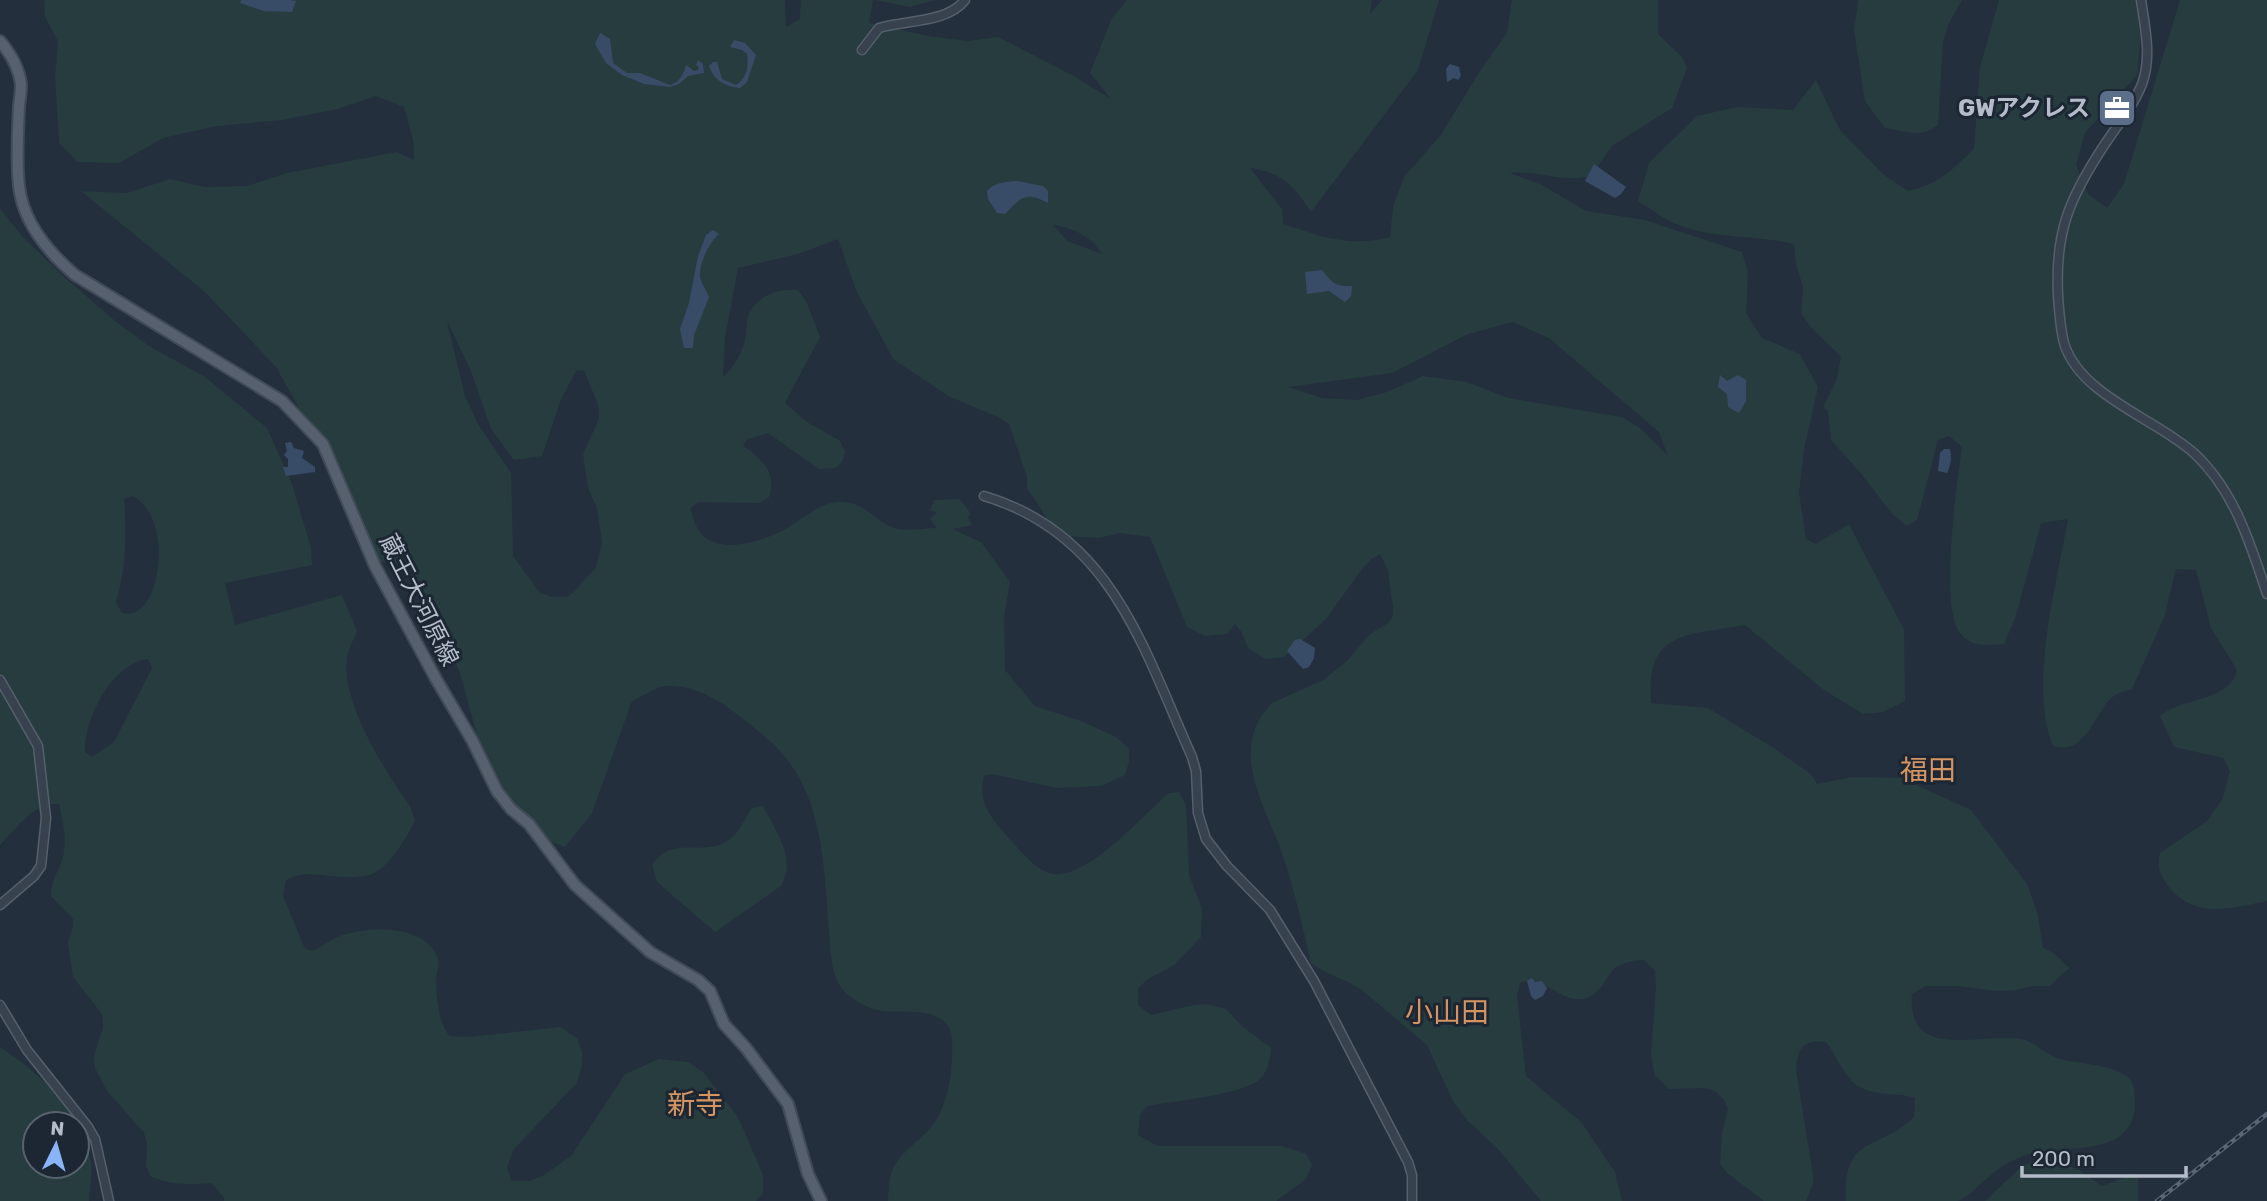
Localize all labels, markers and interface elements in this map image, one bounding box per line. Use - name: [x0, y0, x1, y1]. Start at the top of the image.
- office icon: GWアクレス: [2096, 87, 2138, 129]
- place label: GWアクレス: [1958, 94, 2090, 122]
- street label: 蔵王大河原線: [374, 529, 464, 671]
- district label: 福田: [1900, 754, 1956, 787]
- district label: 小山田: [1405, 996, 1489, 1029]
- district label: 新寺: [667, 1088, 723, 1121]
- north arrow: [21, 1110, 91, 1180]
- text: N: [50, 1117, 65, 1141]
- scale bar: [2022, 1134, 2186, 1178]
- text: 200 m: [2032, 1146, 2095, 1171]

